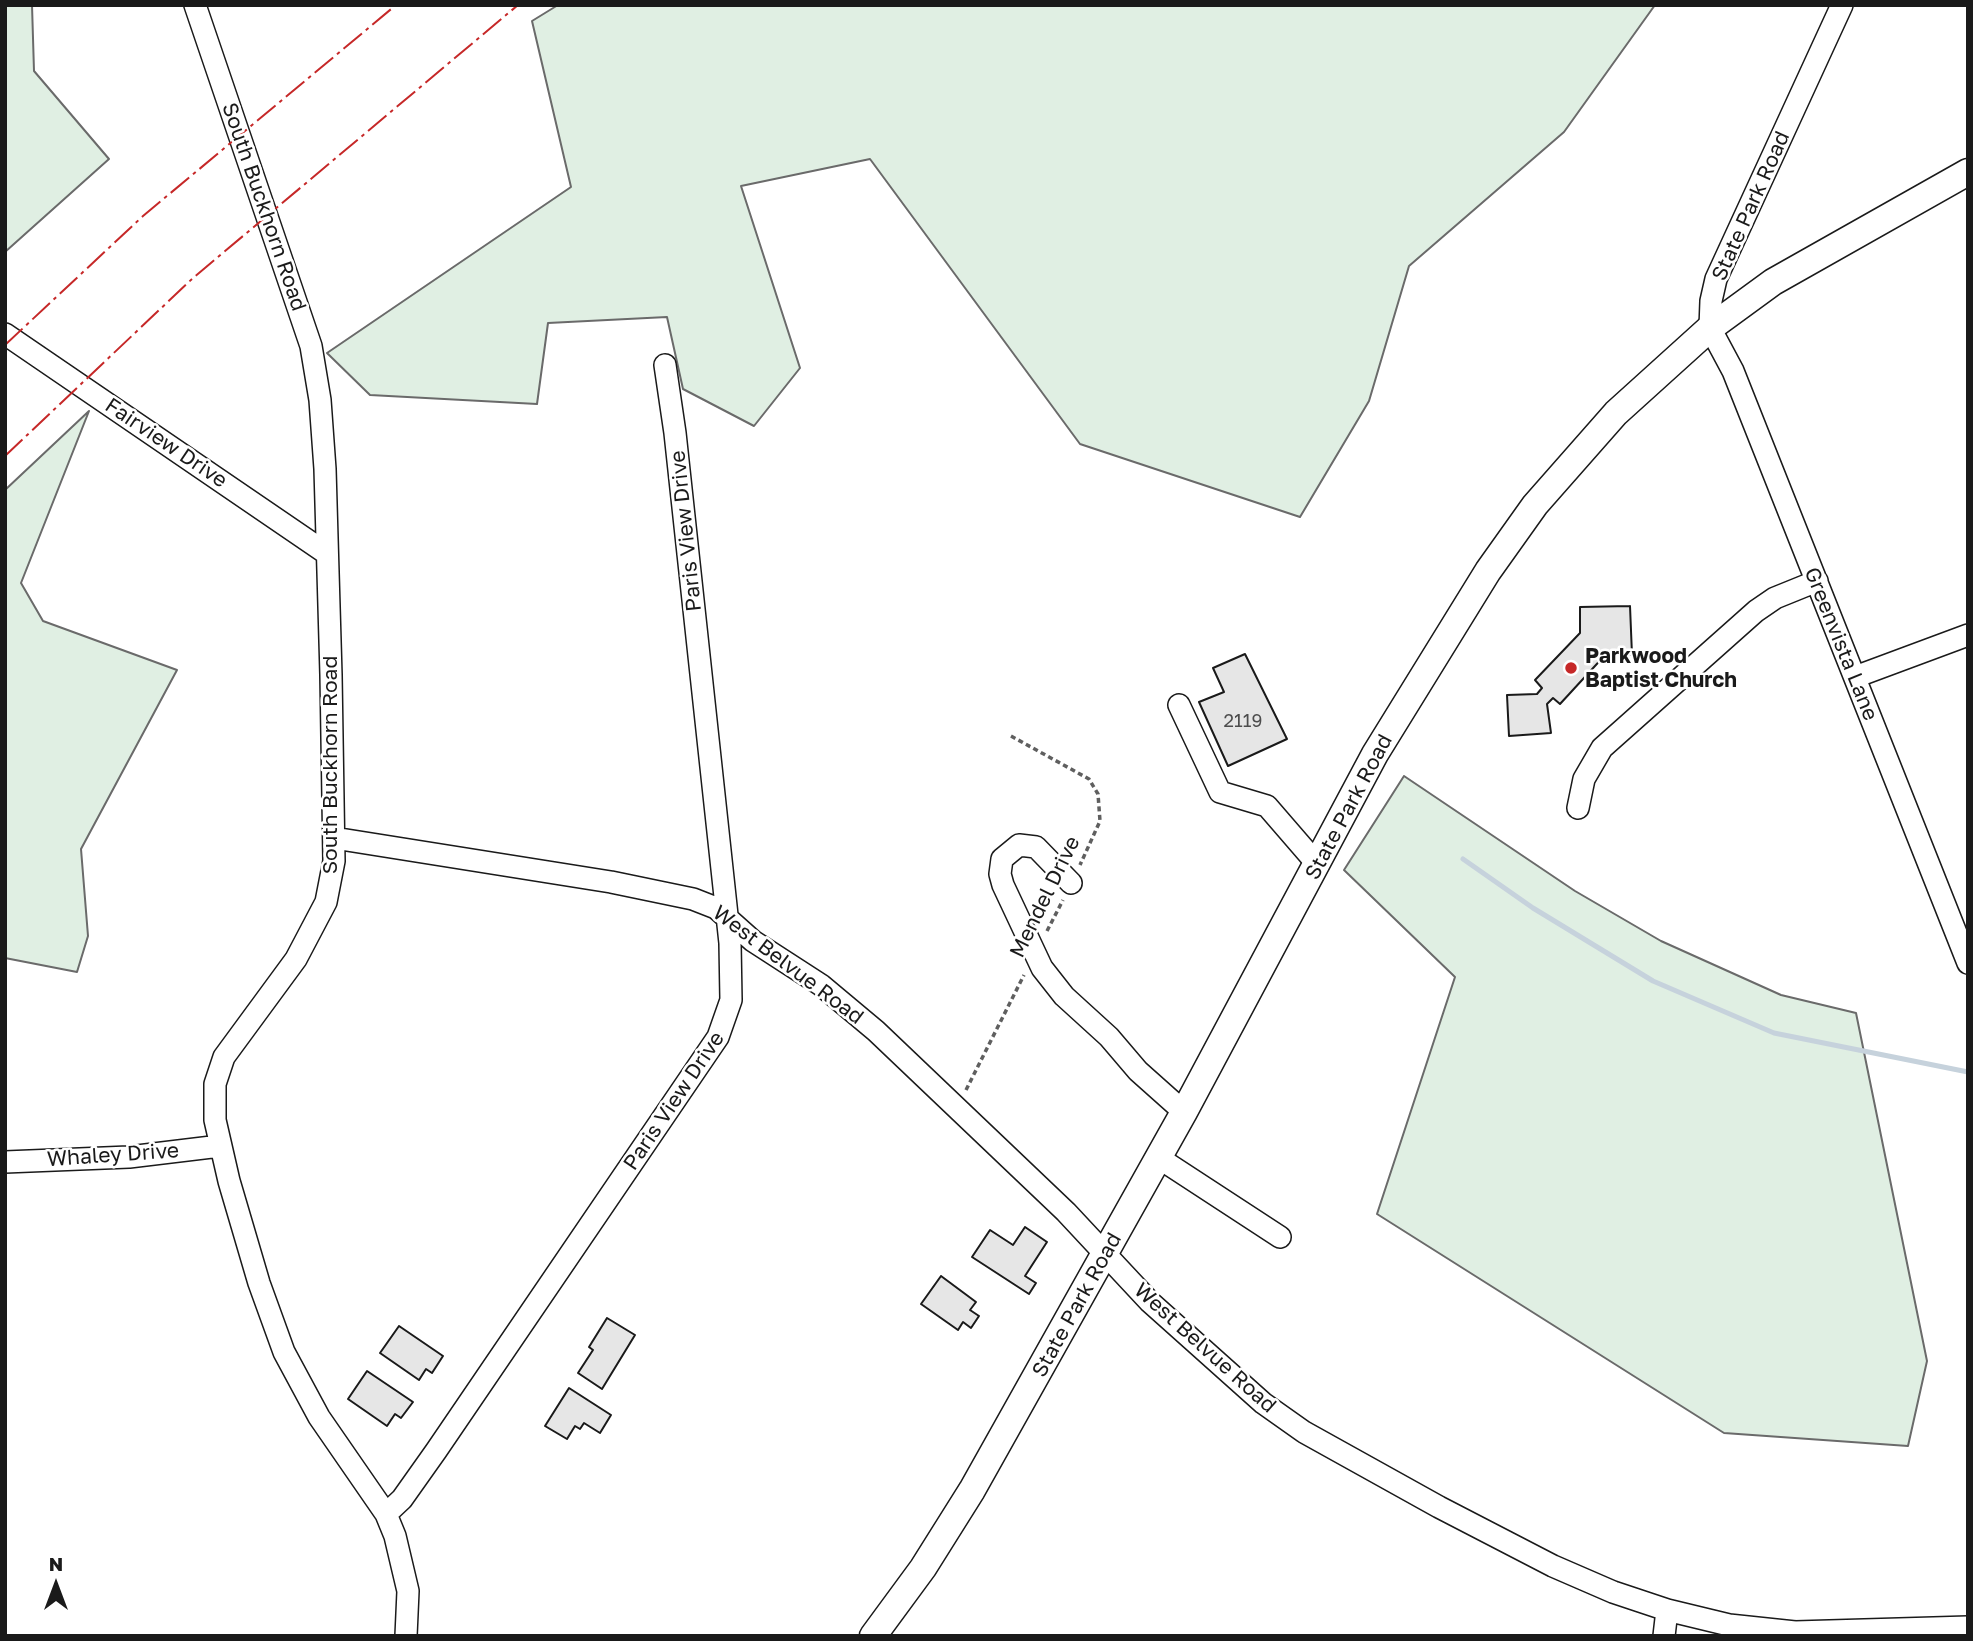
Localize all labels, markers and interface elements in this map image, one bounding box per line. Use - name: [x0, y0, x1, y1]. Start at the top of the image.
- street label: South Buckhorn Road: [216, 99, 312, 315]
- street label: State Park Road: [1707, 127, 1795, 285]
- street label: Fairview Drive: [100, 393, 232, 493]
- street label: Paris View Drive: [665, 449, 707, 613]
- street label: Greenvista Lane: [1799, 564, 1883, 724]
- place label: Parkwood Baptist Church: [1585, 643, 1737, 693]
- street label: South Buckhorn Road: [317, 656, 343, 874]
- marker: Parkwood Baptist Church: [1563, 660, 1579, 676]
- house number: 2119: [1224, 710, 1262, 732]
- street label: State Park Road: [1300, 730, 1398, 884]
- street label: Mendel Drive: [1005, 832, 1085, 962]
- street label: West Belvue Road: [708, 900, 868, 1030]
- street label: Paris View Drive: [618, 1027, 730, 1175]
- street label: Whaley Drive: [46, 1138, 180, 1172]
- street label: State Park Road: [1027, 1228, 1127, 1382]
- street label: West Belvue Road: [1129, 1278, 1281, 1418]
- north arrow: [21, 1550, 91, 1620]
- text: N: [49, 1552, 63, 1575]

